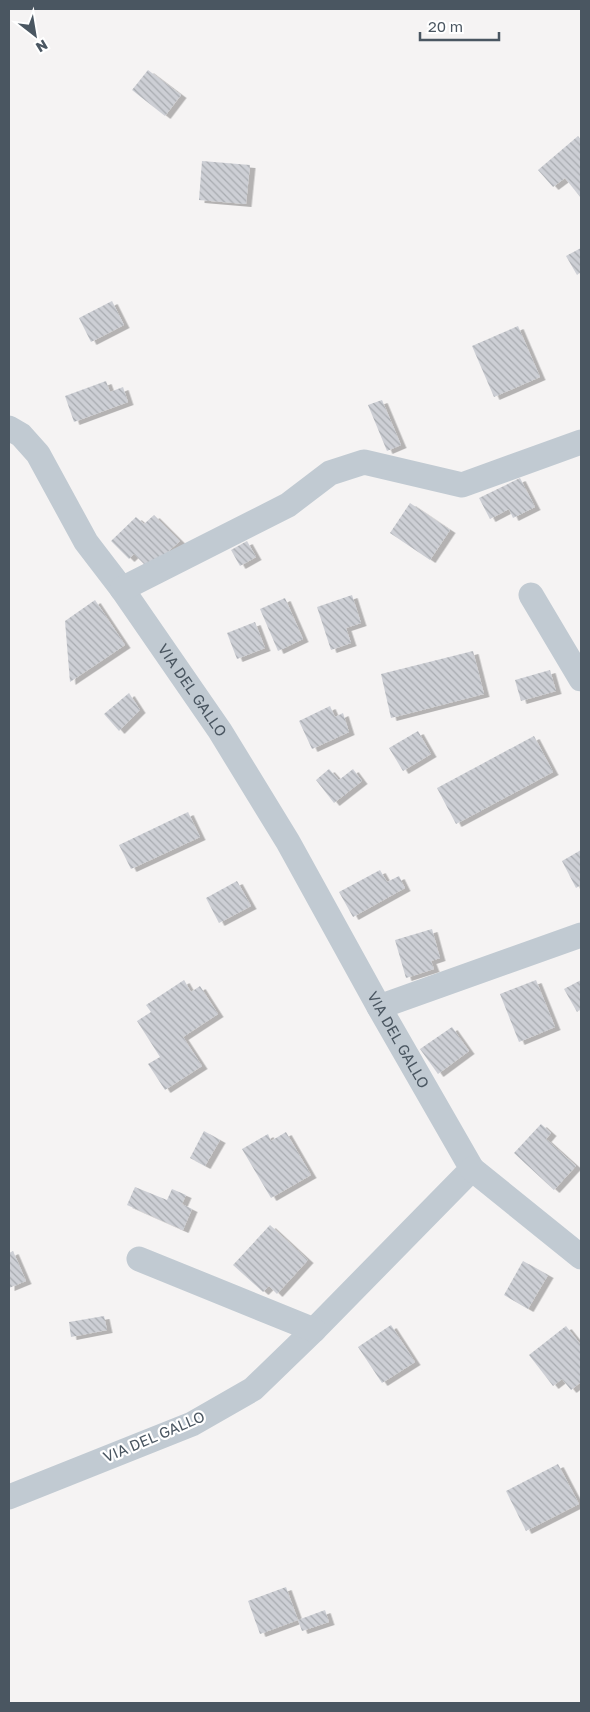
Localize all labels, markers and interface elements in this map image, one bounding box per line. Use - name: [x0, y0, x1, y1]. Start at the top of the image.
- north arrow: [10, 10, 60, 60]
- scale bar: [420, 10, 499, 42]
- text: 20 m: [428, 17, 463, 35]
- text: N: [33, 37, 51, 57]
- street label: VIA DEL GALLO: [155, 640, 231, 740]
- street label: VIA DEL GALLO: [364, 988, 434, 1091]
- street label: VIA DEL GALLO: [100, 1407, 207, 1466]

